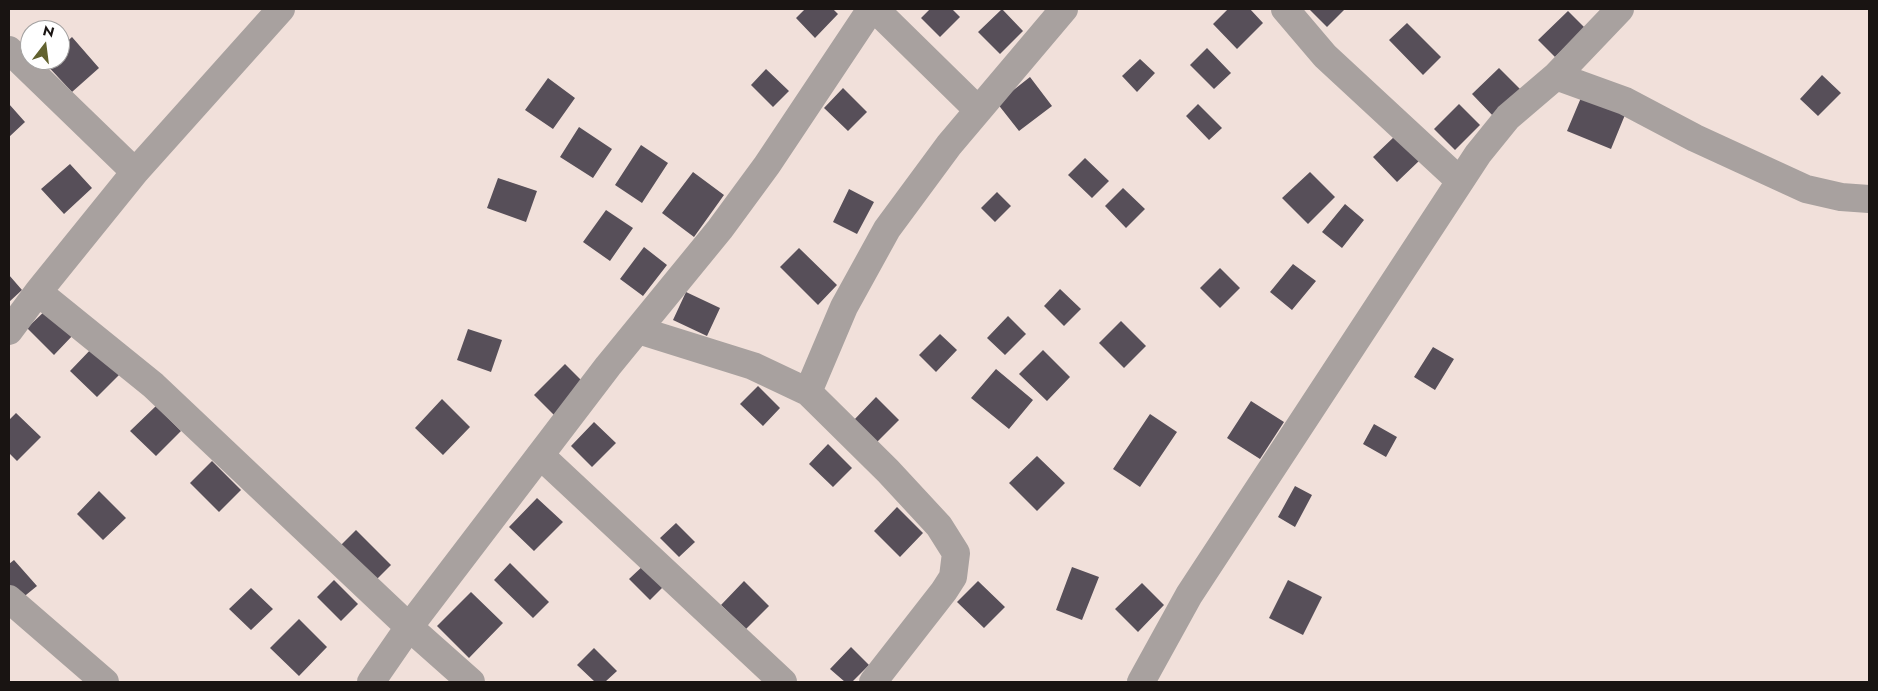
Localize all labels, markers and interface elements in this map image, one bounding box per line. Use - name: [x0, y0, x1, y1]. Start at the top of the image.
- north arrow: [20, 20, 70, 70]
- text: N: [41, 20, 57, 43]

